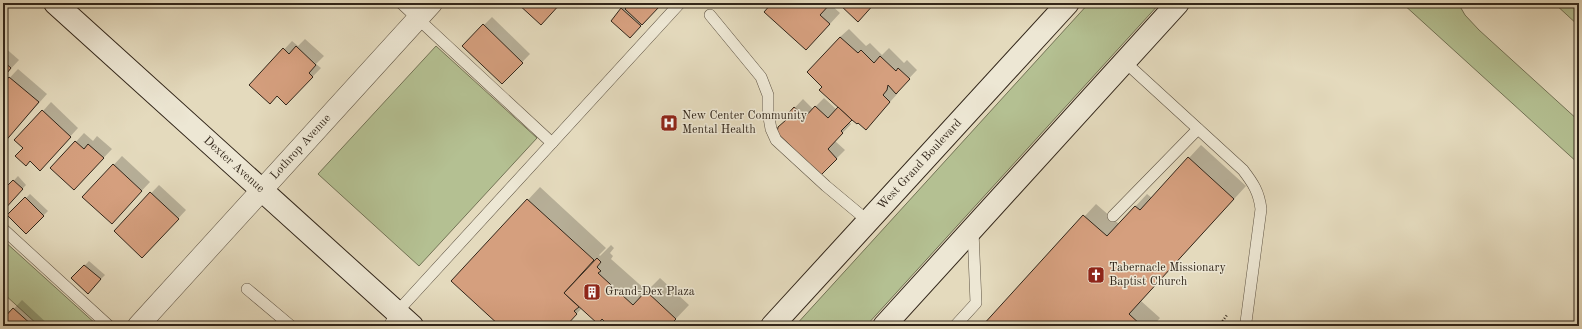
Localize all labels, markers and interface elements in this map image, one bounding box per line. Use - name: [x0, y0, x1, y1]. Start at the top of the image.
- place label: New Center Community Mental Health: [682, 110, 808, 136]
- street label: Lothrop Avenue: [268, 112, 334, 182]
- hospital icon: New Center Community Mental Health: [659, 113, 679, 133]
- street label: West Grand Boulevard: [876, 117, 964, 212]
- street label: Dexter Avenue: [201, 134, 267, 195]
- place label: Tabernacle Missionary Baptist Church: [1109, 262, 1226, 288]
- church icon: Tabernacle Missionary Baptist Church: [1086, 265, 1106, 285]
- building icon: Grand-Dex Plaza: [582, 282, 602, 302]
- place label: Grand-Dex Plaza: [605, 286, 695, 298]

